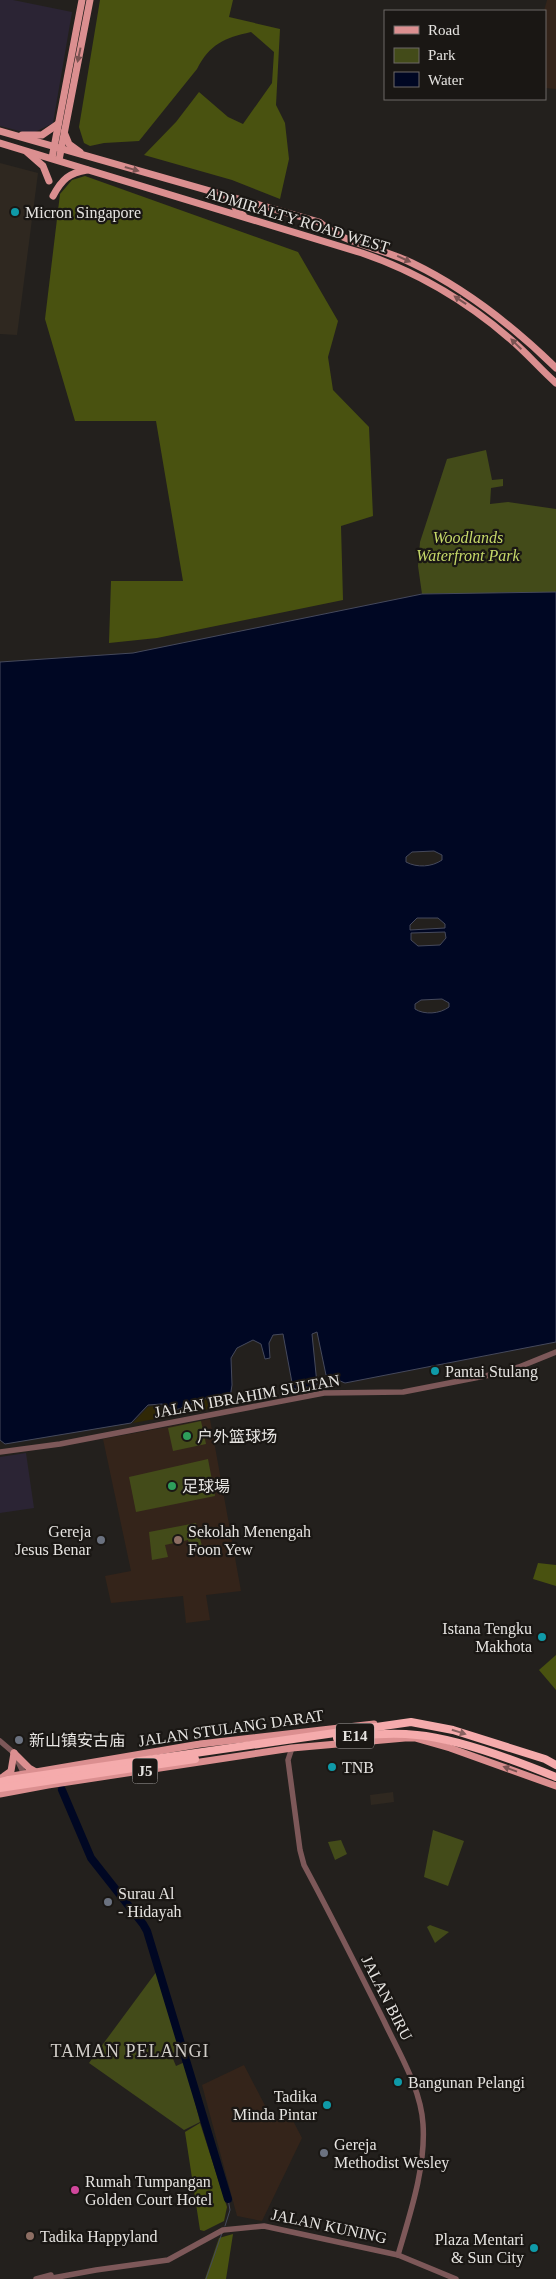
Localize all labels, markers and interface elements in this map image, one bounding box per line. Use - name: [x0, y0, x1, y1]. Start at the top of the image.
- legend: [384, 10, 546, 100]
- text: Road: [428, 22, 460, 38]
- one-way arrow: [75, 47, 83, 62]
- text: Park: [428, 47, 456, 63]
- text: Water: [428, 72, 463, 88]
- one-way arrow: [125, 165, 140, 173]
- street label: ADMIRALTY ROAD WEST: [204, 184, 392, 256]
- place label: Micron Singapore: [25, 204, 141, 222]
- marker: Micron Singapore: [9, 206, 21, 218]
- one-way arrow: [397, 255, 411, 263]
- one-way arrow: [453, 295, 466, 304]
- one-way arrow: [510, 338, 522, 350]
- park label: Woodlands Waterfront Park: [416, 529, 521, 565]
- place label: Pantai Stulang: [445, 1363, 538, 1381]
- marker: Pantai Stulang: [429, 1365, 441, 1377]
- street label: JALAN IBRAHIM SULTAN: [153, 1371, 342, 1421]
- place label: 户外篮球场: [197, 1428, 277, 1445]
- marker: 户外篮球场: [181, 1430, 193, 1442]
- place label: 足球場: [182, 1478, 230, 1495]
- marker: 足球場: [166, 1480, 178, 1492]
- place label: Gereja Jesus Benar: [15, 1523, 92, 1558]
- place label: Sekolah Menengah Foon Yew: [188, 1523, 311, 1558]
- marker: Gereja Jesus Benar: [95, 1534, 107, 1546]
- marker: Sekolah Menengah Foon Yew: [172, 1534, 184, 1546]
- place label: Istana Tengku Makhota: [442, 1620, 532, 1655]
- marker: Istana Tengku Makhota: [536, 1631, 548, 1643]
- street label: JALAN STULANG DARAT: [137, 1707, 325, 1749]
- road number: E14: [336, 1724, 374, 1748]
- one-way arrow: [451, 1728, 466, 1736]
- place label: 新山镇安古庙: [29, 1732, 125, 1749]
- marker: 新山镇安古庙: [13, 1734, 25, 1746]
- road number: J5: [132, 1758, 158, 1784]
- place label: TNB: [342, 1759, 374, 1776]
- marker: TNB: [326, 1761, 338, 1773]
- one-way arrow: [503, 1765, 518, 1772]
- place label: Surau Al - Hidayah: [118, 1885, 182, 1921]
- marker: Surau Al - Hidayah: [102, 1896, 114, 1908]
- street label: JALAN BIRU: [358, 1953, 416, 2044]
- district label: TAMAN PELANGI: [50, 2041, 210, 2061]
- place label: Bangunan Pelangi: [408, 2074, 525, 2092]
- marker: Bangunan Pelangi: [392, 2076, 404, 2088]
- place label: Tadika Minda Pintar: [233, 2088, 318, 2123]
- marker: Tadika Minda Pintar: [321, 2099, 333, 2111]
- place label: Gereja Methodist Wesley: [334, 2136, 449, 2172]
- marker: Gereja Methodist Wesley: [318, 2147, 330, 2159]
- place label: Rumah Tumpangan Golden Court Hotel: [85, 2173, 213, 2208]
- marker: Rumah Tumpangan Golden Court Hotel: [69, 2184, 81, 2196]
- street label: JALAN KUNING: [270, 2205, 389, 2247]
- place label: Tadika Happyland: [40, 2228, 158, 2246]
- marker: Tadika Happyland: [24, 2230, 36, 2242]
- place label: Plaza Mentari & Sun City: [435, 2231, 525, 2267]
- marker: Plaza Mentari & Sun City: [528, 2242, 540, 2254]

